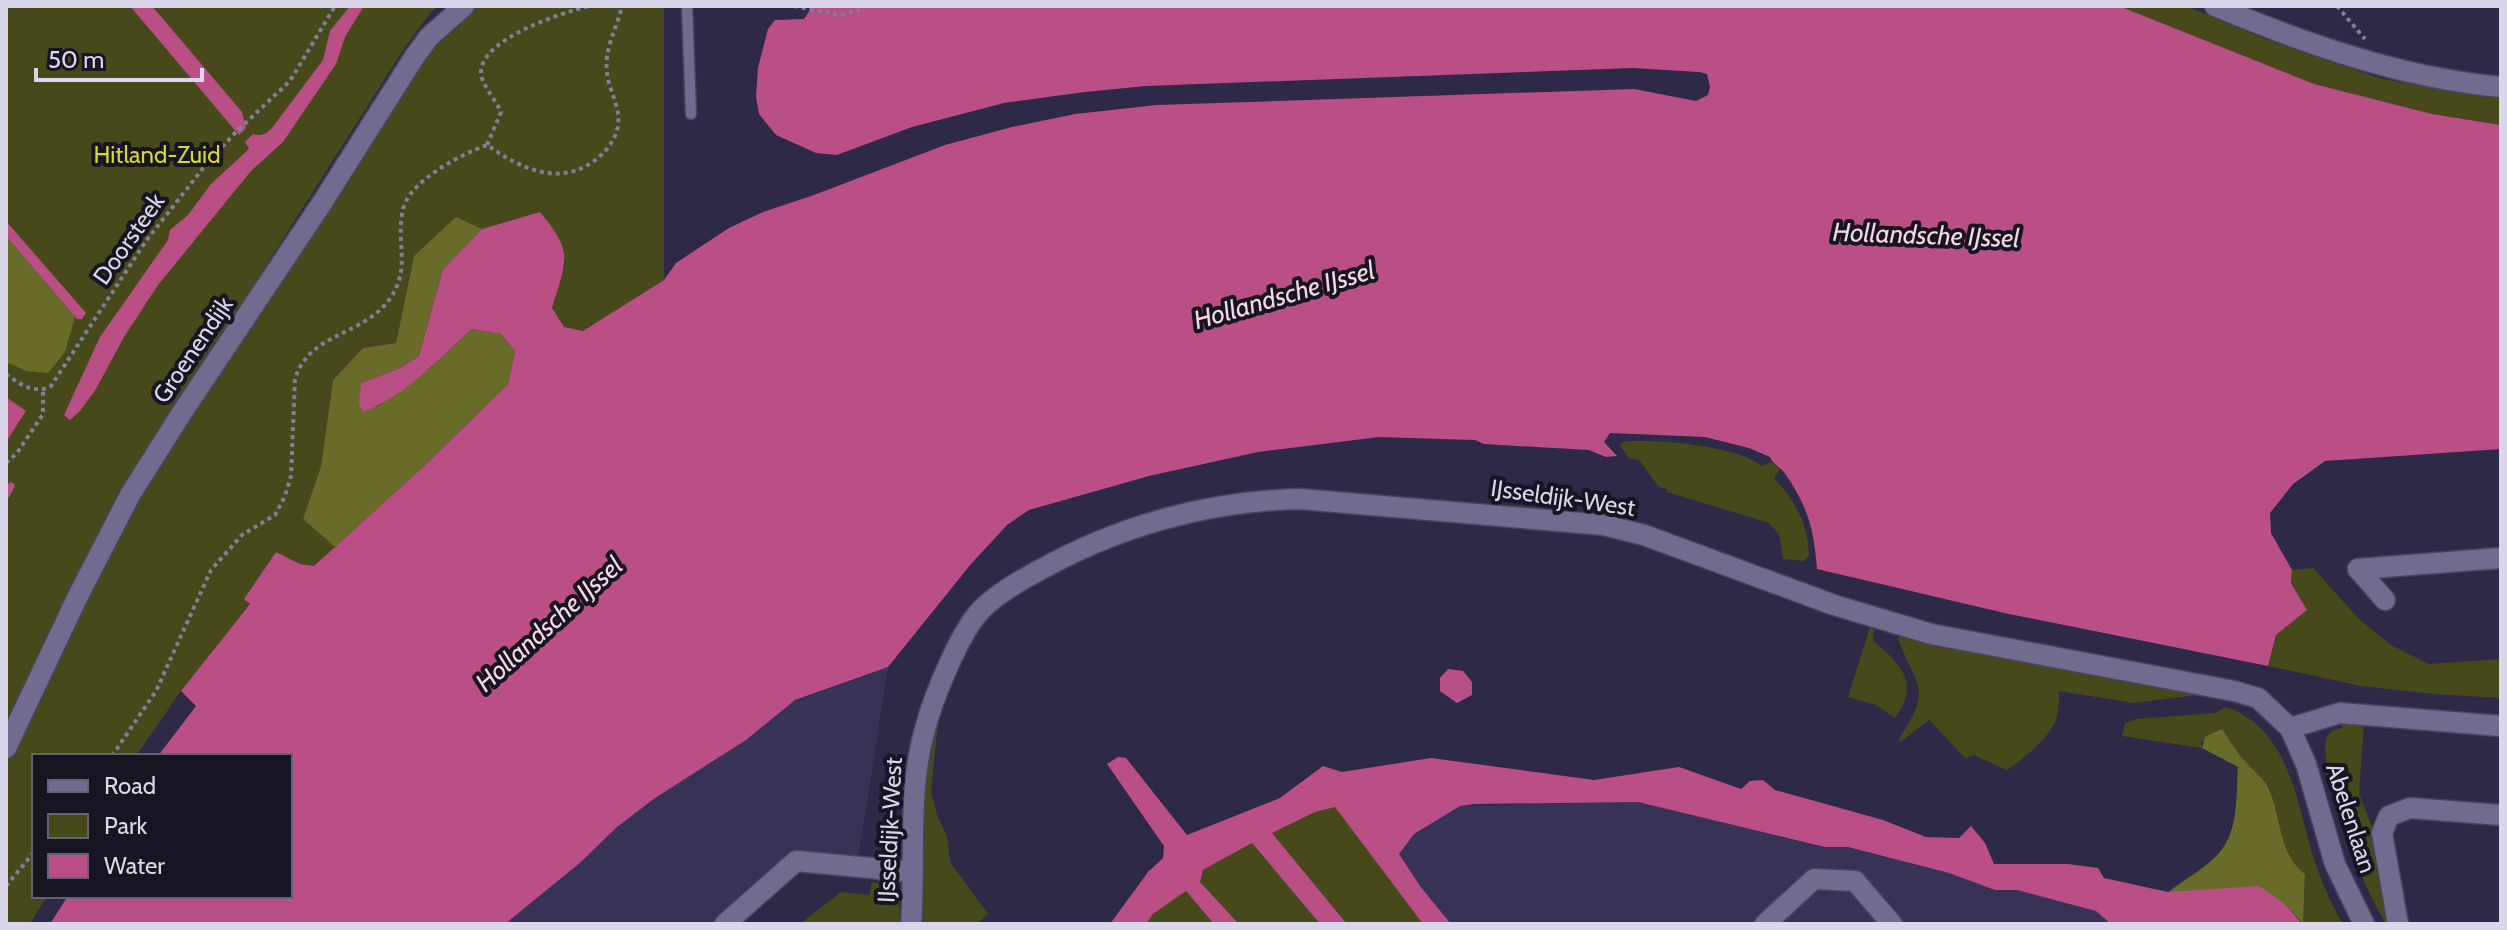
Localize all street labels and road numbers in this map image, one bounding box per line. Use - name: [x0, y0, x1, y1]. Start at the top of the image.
- street label: Doorsteek: [87, 187, 171, 290]
- street label: Groenendijk: [146, 291, 239, 408]
- street label: IJsseldijk-West: [1489, 473, 1637, 522]
- street label: IJsseldijk-West: [871, 756, 908, 903]
- street label: Abelenlaan: [2320, 759, 2383, 876]

